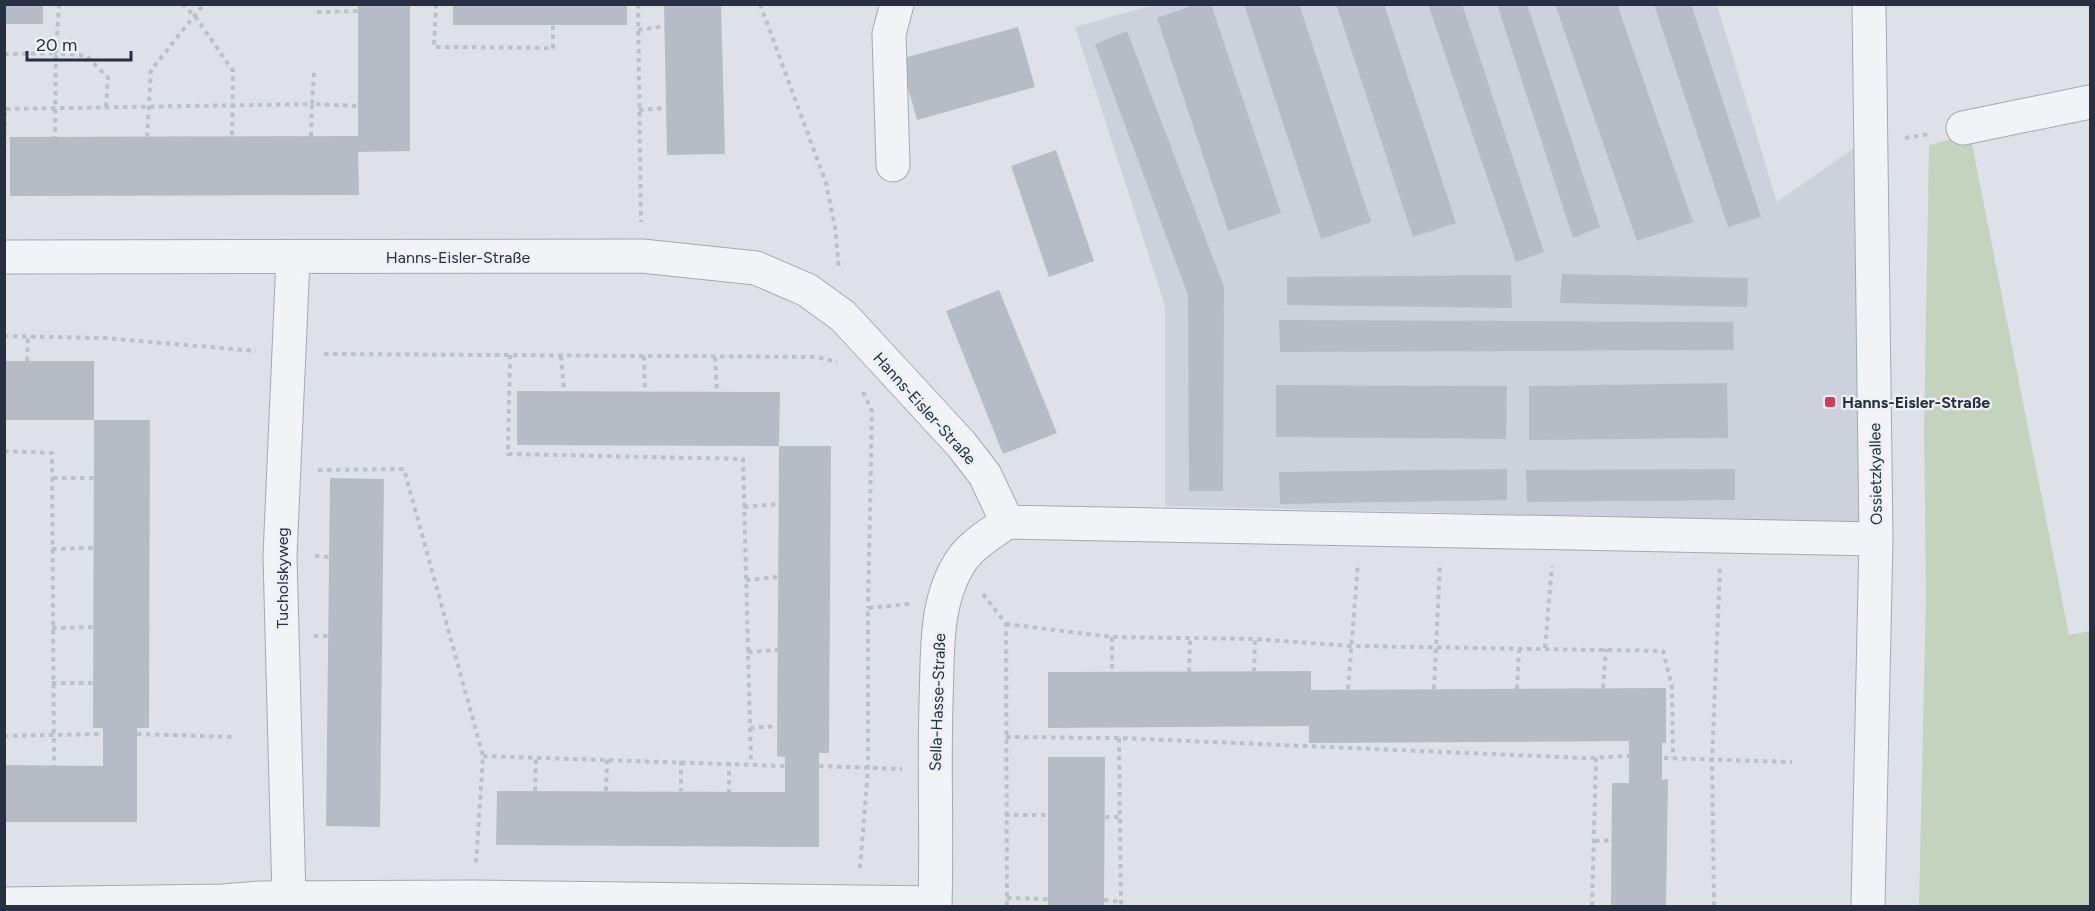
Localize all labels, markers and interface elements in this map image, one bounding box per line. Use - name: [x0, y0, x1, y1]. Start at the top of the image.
- scale bar: [27, 24, 130, 62]
- text: 20 m: [36, 34, 77, 56]
- street label: Hanns-Eisler-Straße: [386, 248, 530, 267]
- street label: Hanns-Eisler-Straße: [869, 348, 980, 469]
- place label: Hanns-Eisler-Straße: [1842, 393, 1990, 412]
- marker: Hanns-Eisler-Straße: [1823, 395, 1837, 409]
- street label: Ossietzkyallee: [1865, 422, 1886, 525]
- street label: Tucholskyweg: [273, 527, 292, 629]
- street label: Sella-Hasse-Straße: [926, 632, 949, 771]

